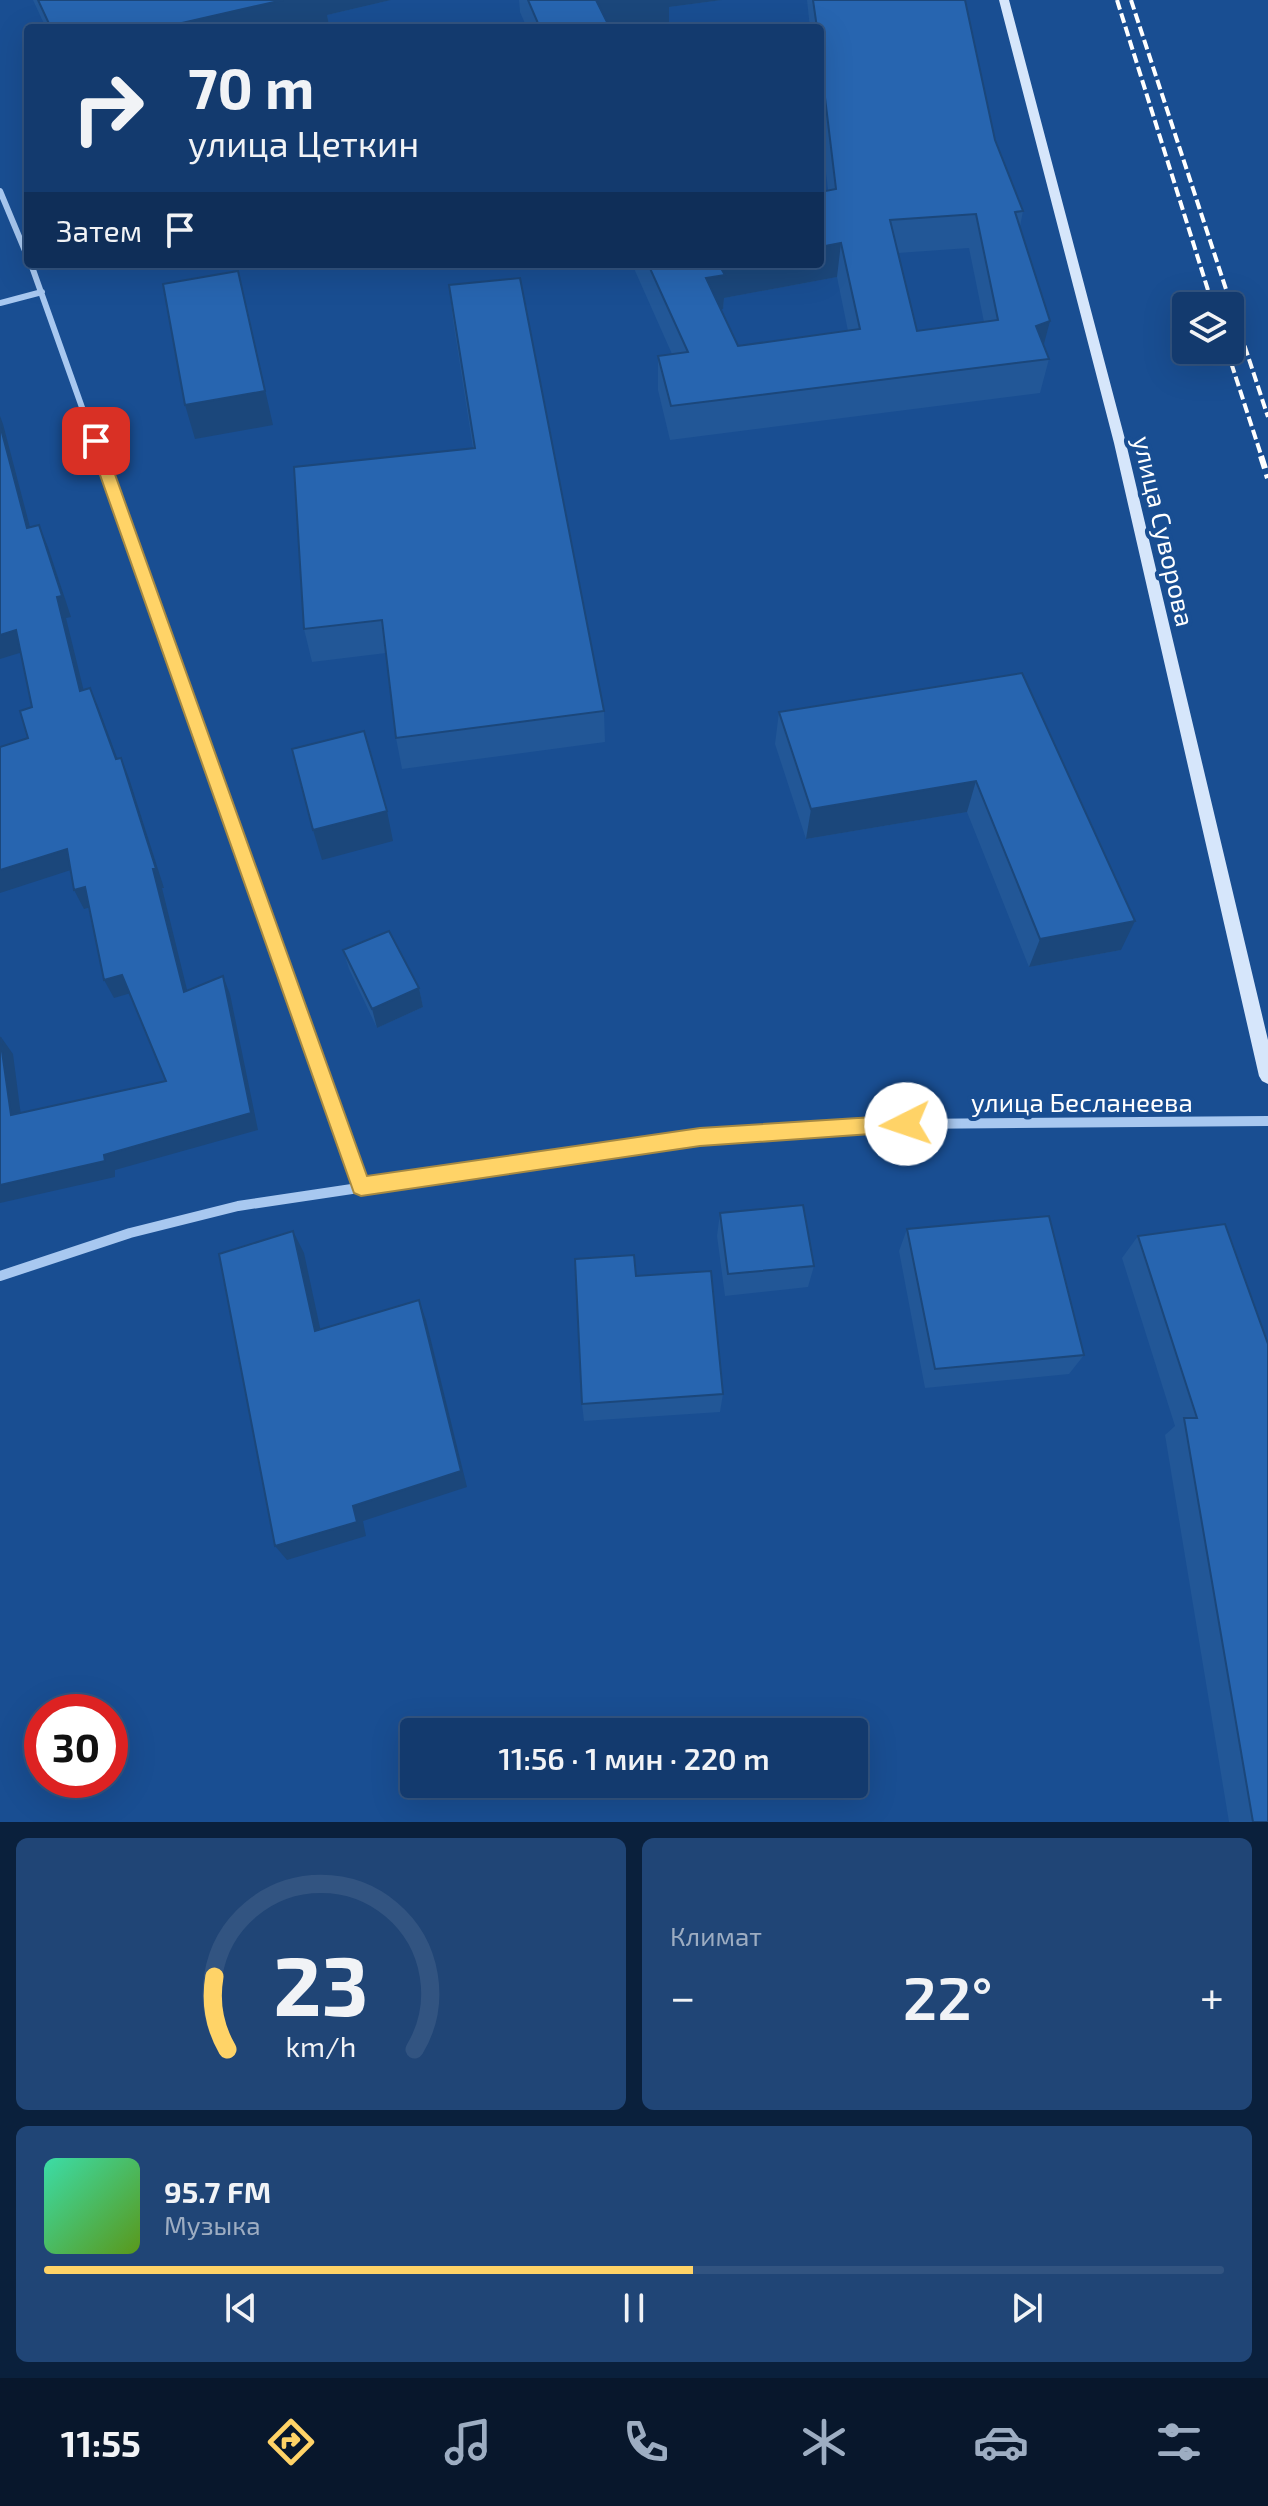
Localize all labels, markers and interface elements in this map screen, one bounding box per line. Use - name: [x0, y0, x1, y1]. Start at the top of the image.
- text: 70 m: [188, 53, 314, 120]
- icon: right: [56, 56, 160, 160]
- text: улица Цеткин: [188, 121, 419, 164]
- icon: arrive: [158, 208, 202, 252]
- text: Затем: [56, 212, 142, 248]
- map controls: [1172, 292, 1244, 364]
- button: layers: [1172, 292, 1244, 364]
- pin: [62, 407, 130, 475]
- icon: arrive: [74, 419, 118, 463]
- street label: улица Суворова: [1127, 433, 1202, 630]
- position arrow: [864, 1082, 948, 1166]
- street label: улица Бесланеева: [971, 1086, 1193, 1118]
- speed limit sign: 30: [24, 1694, 128, 1798]
- text: 11:56 · 1 мин · 220 m: [498, 1740, 770, 1776]
- text: Климат: [670, 1920, 762, 1951]
- text: 23: [273, 1933, 369, 2033]
- text: 22°: [903, 1960, 993, 2032]
- text: −: [670, 1969, 696, 2022]
- text: +: [1200, 1969, 1224, 2022]
- text: km/h: [286, 2028, 356, 2063]
- text: 95.7 FM: [164, 2173, 271, 2209]
- text: Музыка: [164, 2209, 261, 2240]
- icon: previous: [219, 2286, 263, 2330]
- icon: pause: [612, 2286, 656, 2330]
- icon: next: [1005, 2286, 1049, 2330]
- icon: directions: [263, 2414, 319, 2470]
- icon: music: [440, 2414, 496, 2470]
- icon: phone: [618, 2414, 674, 2470]
- icon: climate: [796, 2414, 852, 2470]
- icon: car: [973, 2414, 1029, 2470]
- icon: filters: [1151, 2414, 1207, 2470]
- text: 11:55: [61, 2421, 141, 2464]

